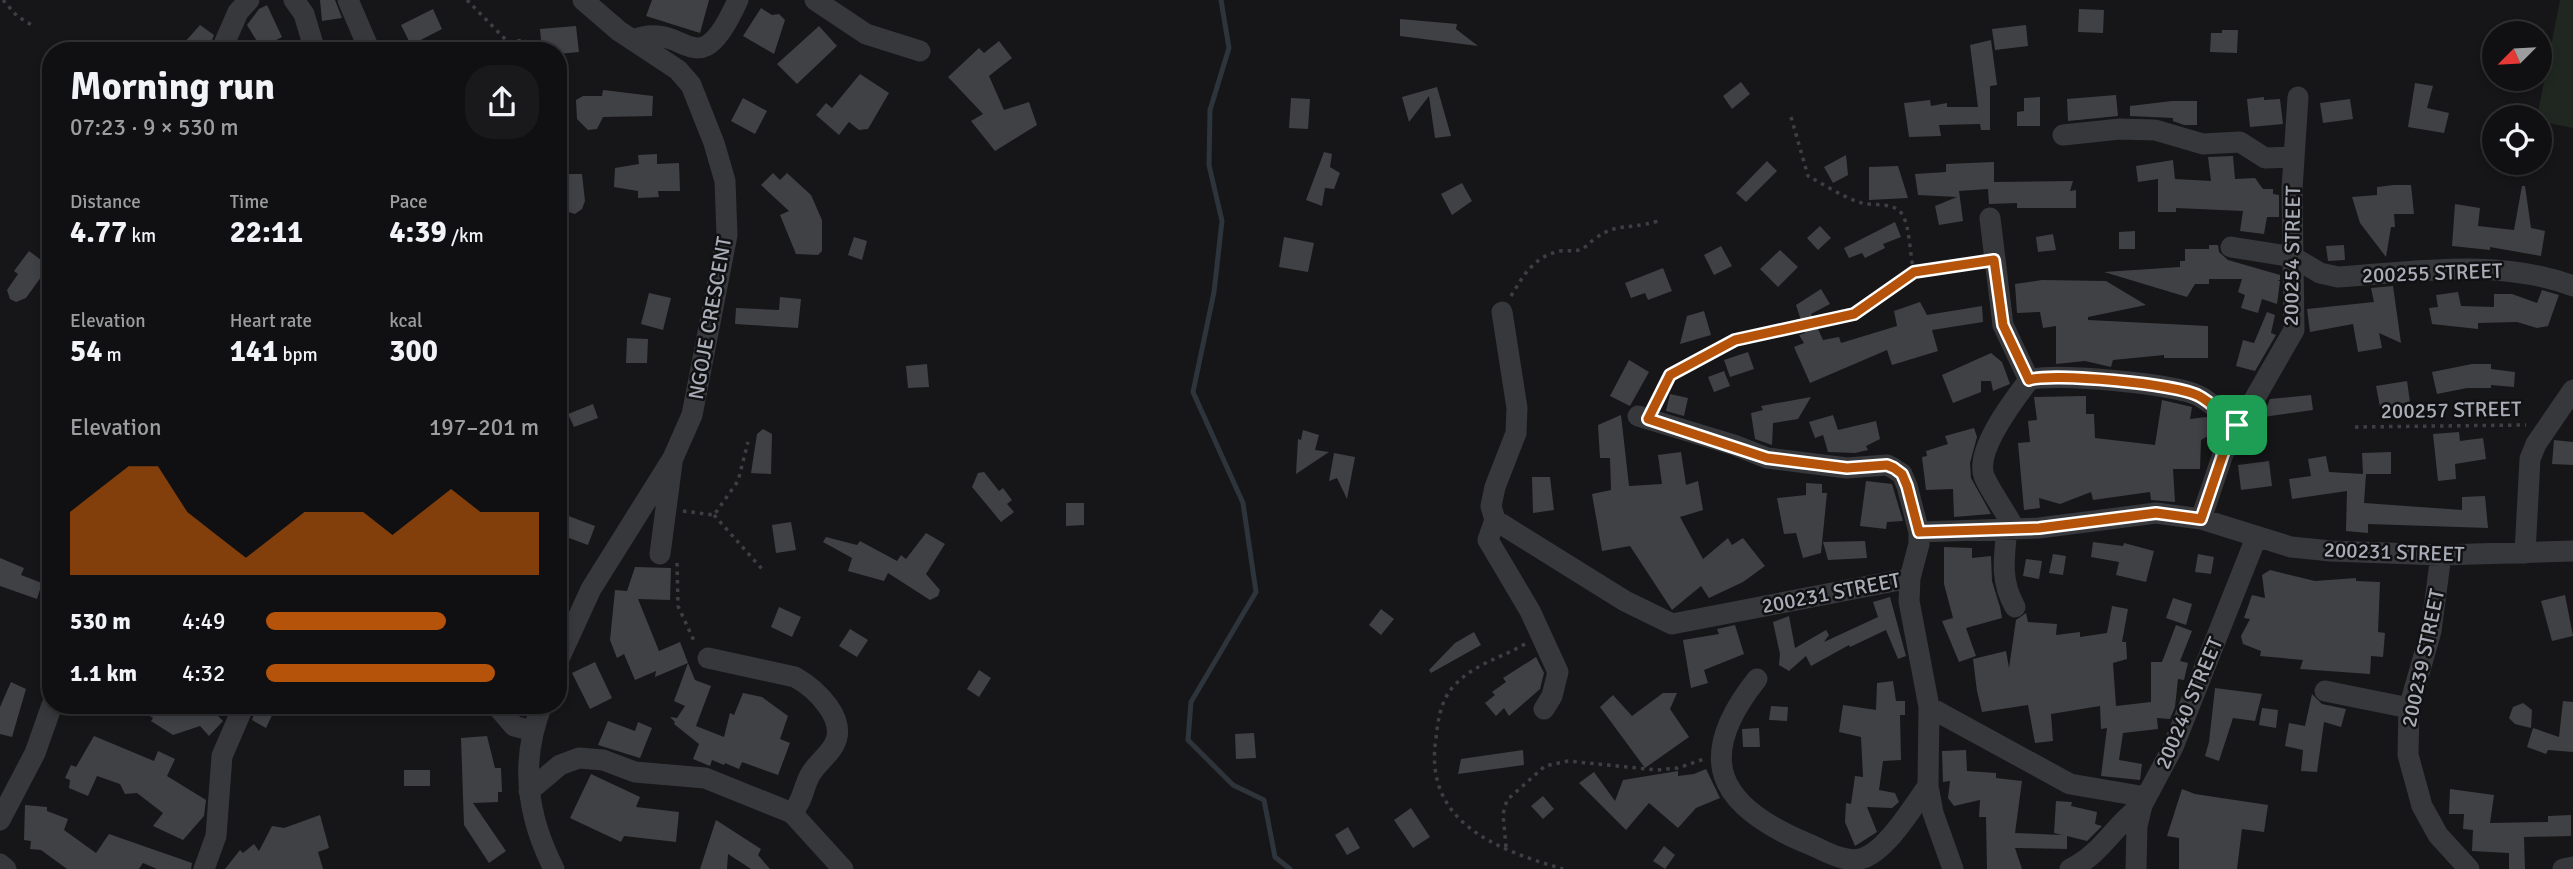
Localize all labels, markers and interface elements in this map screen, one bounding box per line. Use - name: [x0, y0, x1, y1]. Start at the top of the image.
- north arrow: [2482, 21, 2552, 91]
- map controls: [2482, 21, 2552, 175]
- text: Morning run: [70, 63, 275, 110]
- button: share: [465, 65, 539, 139]
- button: locate: [2482, 105, 2552, 175]
- text: 07:23 · 9 × 530 m: [70, 113, 239, 142]
- street label: 200254 STREET: [2278, 185, 2306, 327]
- text: Distance: [70, 190, 141, 214]
- text: Time: [230, 190, 269, 214]
- text: Pace: [389, 190, 428, 214]
- text: 4.77: [70, 214, 127, 251]
- text: 22:11: [230, 214, 303, 251]
- text: 4:39: [389, 214, 447, 251]
- text: km: [127, 224, 156, 248]
- text: /km: [447, 224, 484, 248]
- street label: NGOJE CRESCENT: [683, 234, 737, 401]
- street label: 200255 STREET: [2361, 258, 2503, 288]
- text: Elevation: [70, 309, 146, 333]
- text: Heart rate: [230, 309, 312, 333]
- text: kcal: [389, 309, 423, 333]
- text: 54: [70, 333, 102, 370]
- text: 141: [230, 333, 278, 370]
- text: 300: [389, 333, 438, 370]
- text: m: [102, 343, 122, 367]
- text: bpm: [278, 343, 318, 367]
- pin: [2207, 395, 2267, 455]
- street label: 200257 STREET: [2380, 396, 2522, 424]
- icon: arrive: [2218, 406, 2256, 444]
- text: Elevation: [70, 413, 162, 442]
- text: 197–201 m: [429, 413, 539, 442]
- street label: 200231 STREET: [2323, 537, 2465, 567]
- street label: 200231 STREET: [1759, 567, 1903, 619]
- street label: 200239 STREET: [2396, 586, 2450, 730]
- text: 530 m: [70, 607, 131, 636]
- text: 4:49: [182, 607, 225, 636]
- street label: 200240 STREET: [2150, 633, 2229, 773]
- text: 1.1 km: [70, 659, 137, 688]
- text: 4:32: [182, 659, 225, 688]

